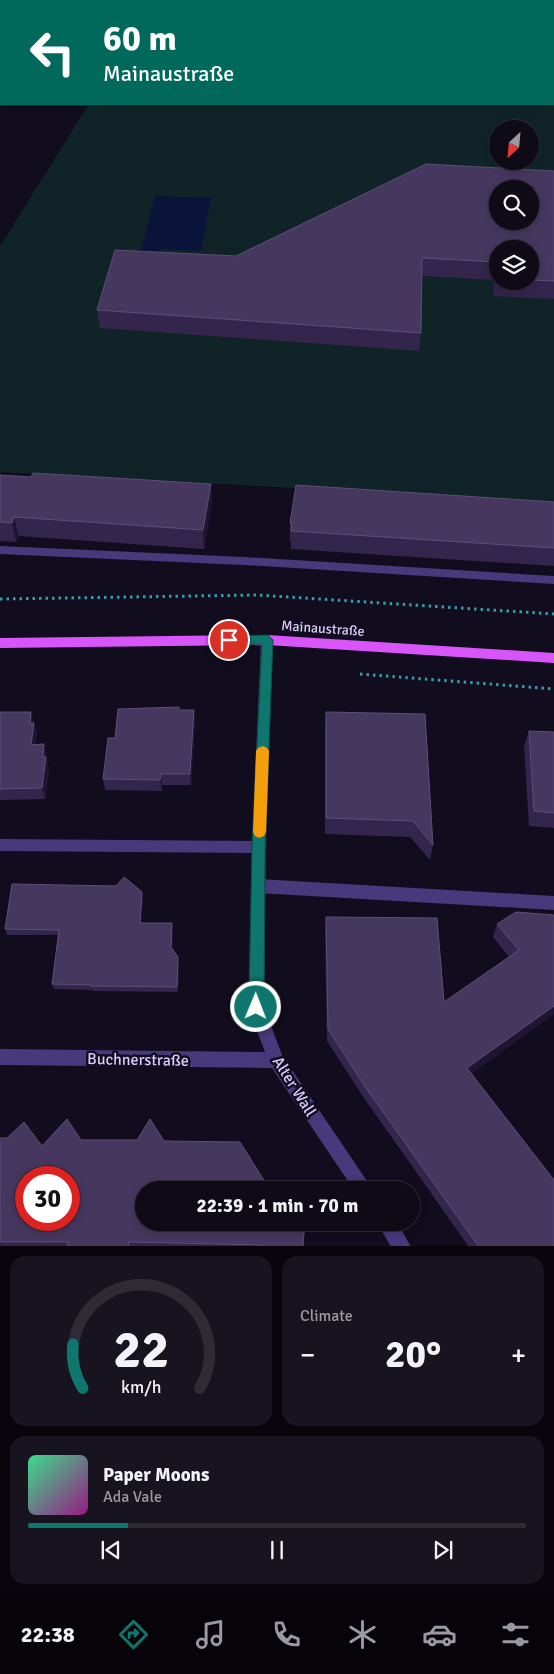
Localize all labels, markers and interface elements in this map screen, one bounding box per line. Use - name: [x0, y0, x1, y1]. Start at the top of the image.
- text: 60 m: [103, 17, 177, 60]
- icon: left: [20, 20, 85, 85]
- text: Mainaustraße: [103, 60, 234, 87]
- north arrow: [489, 120, 539, 170]
- map controls: [489, 120, 539, 290]
- button: search: [489, 180, 539, 230]
- button: layers: [489, 240, 539, 290]
- street label: Mainaustraße: [281, 617, 365, 640]
- pin: [208, 619, 250, 661]
- icon: arrive: [215, 626, 243, 654]
- position arrow: [229, 980, 281, 1032]
- street label: Buchnerstraße: [87, 1049, 189, 1071]
- street label: Alter Wall: [268, 1053, 321, 1121]
- speed limit sign: 30: [15, 1166, 80, 1231]
- text: 22:39 · 1 min · 70 m: [197, 1194, 358, 1218]
- text: Climate: [300, 1306, 353, 1326]
- text: 22: [113, 1318, 169, 1382]
- text: 20°: [385, 1331, 441, 1378]
- text: −: [300, 1338, 315, 1372]
- text: +: [511, 1338, 526, 1372]
- text: km/h: [121, 1376, 161, 1398]
- text: Paper Moons: [103, 1463, 209, 1487]
- text: Ada Vale: [103, 1487, 162, 1507]
- icon: previous: [97, 1536, 125, 1564]
- icon: pause: [263, 1536, 291, 1564]
- icon: next: [429, 1536, 457, 1564]
- icon: directions: [116, 1617, 151, 1652]
- icon: music: [193, 1617, 228, 1652]
- icon: phone: [269, 1617, 304, 1652]
- icon: climate: [345, 1617, 380, 1652]
- icon: car: [422, 1617, 457, 1652]
- icon: filters: [498, 1617, 533, 1652]
- text: 22:38: [21, 1621, 75, 1648]

